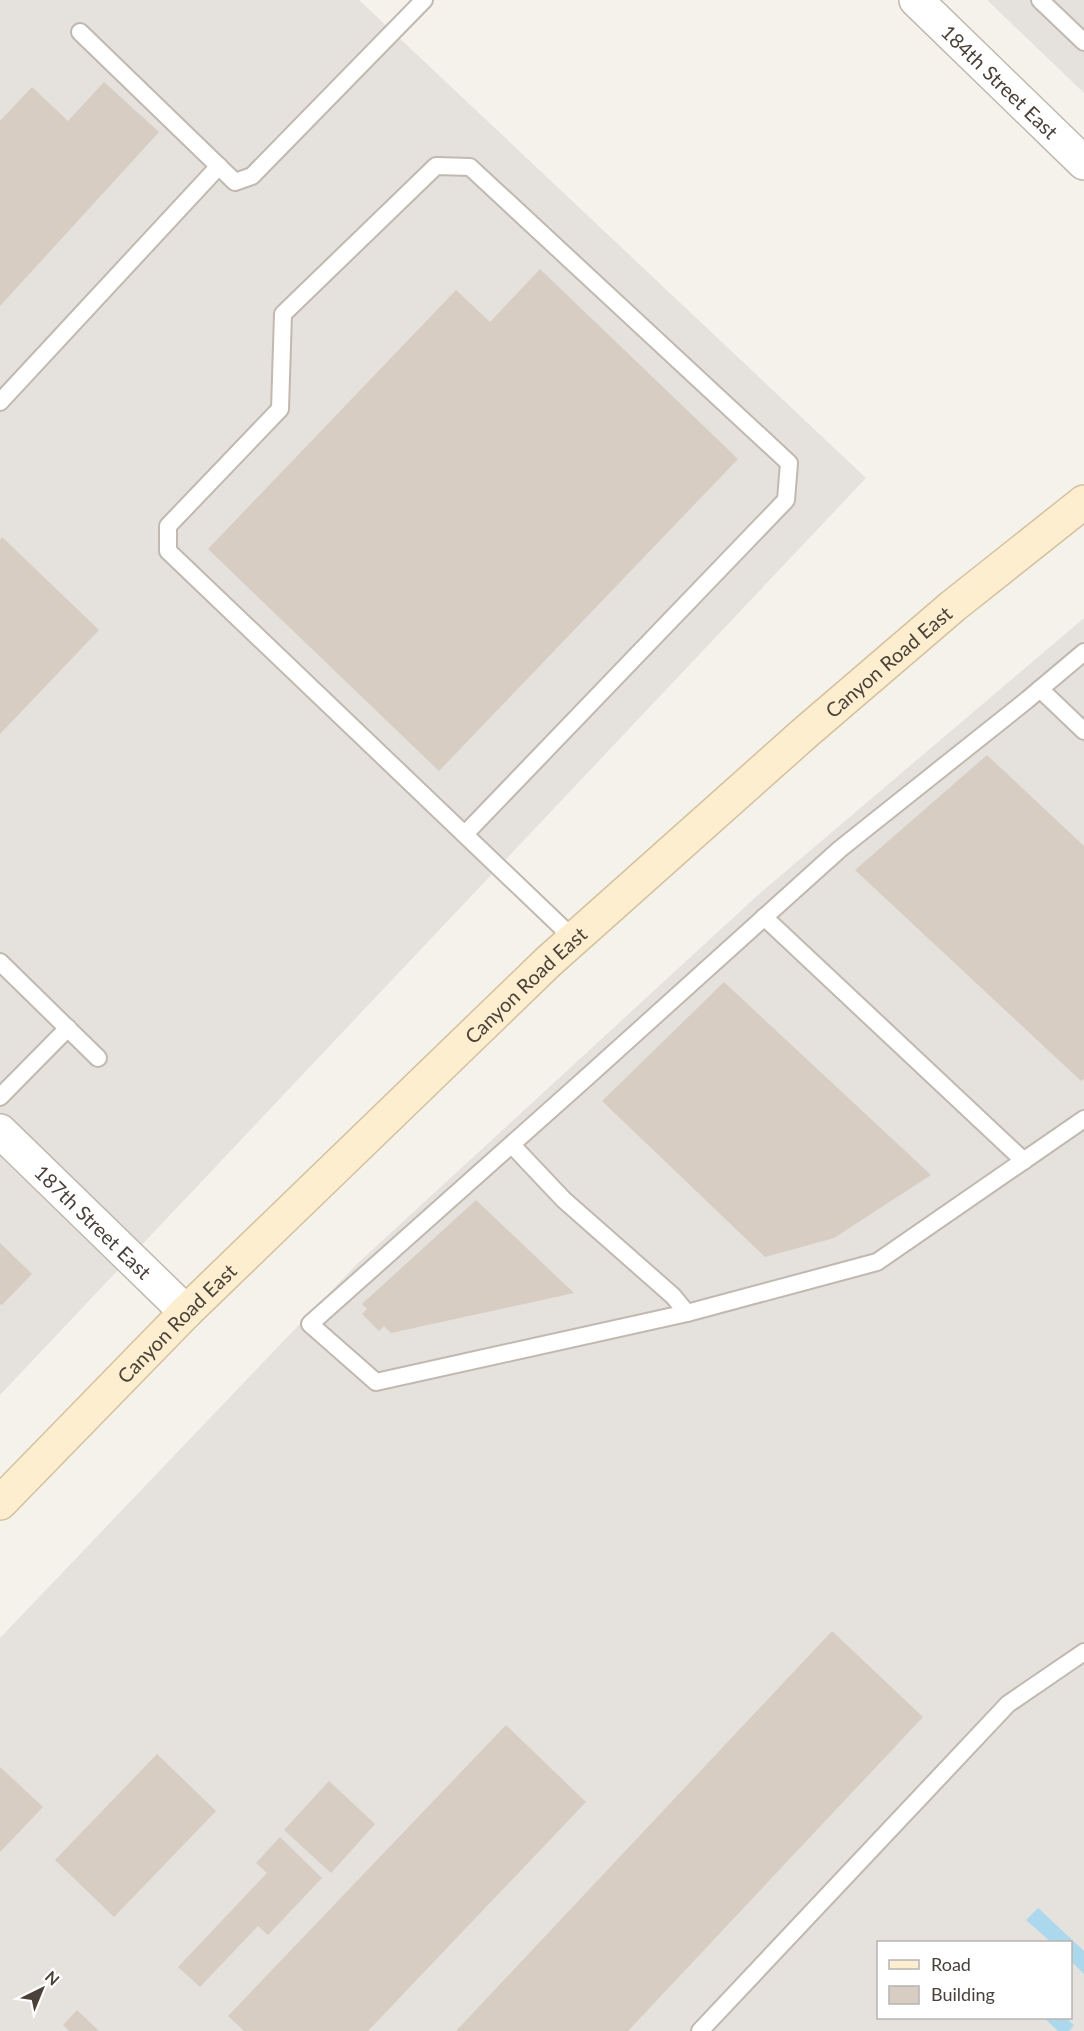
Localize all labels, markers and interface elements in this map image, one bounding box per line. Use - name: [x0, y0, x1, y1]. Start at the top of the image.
- street label: 184th Street East: [937, 19, 1063, 143]
- street label: Canyon Road East: [820, 601, 956, 722]
- street label: Canyon Road East: [460, 922, 591, 1048]
- street label: 187th Street East: [30, 1160, 156, 1284]
- street label: Canyon Road East: [112, 1258, 241, 1388]
- legend: [877, 1941, 1072, 2019]
- text: Road: [931, 1953, 971, 1975]
- north arrow: [12, 1959, 72, 2019]
- text: N: [42, 1967, 64, 1989]
- text: Building: [931, 1983, 995, 2005]

